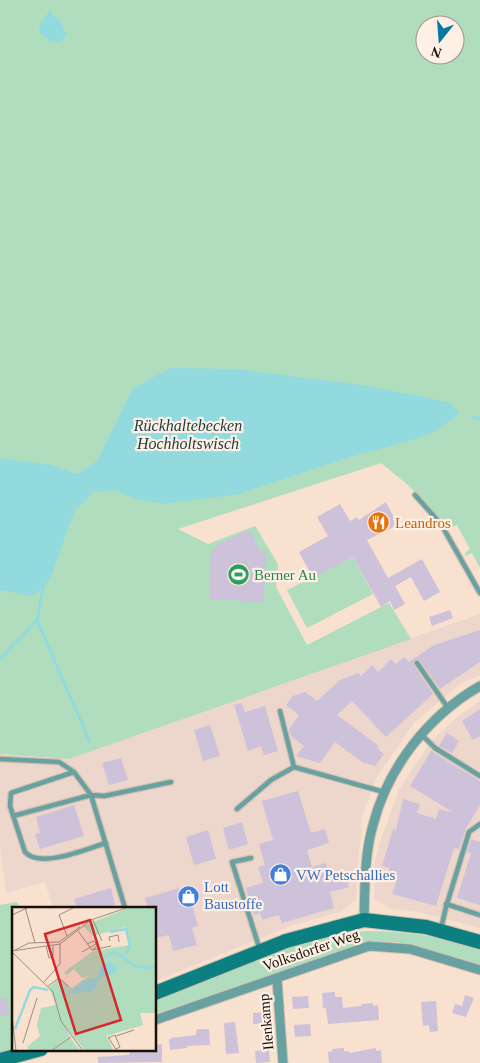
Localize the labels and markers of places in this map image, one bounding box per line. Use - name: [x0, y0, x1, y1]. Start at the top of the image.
- restaurant icon: Leandros: [367, 511, 391, 535]
- place label: Leandros: [395, 515, 451, 531]
- sports icon: Berner Au: [226, 563, 250, 587]
- place label: Berner Au: [254, 567, 317, 583]
- shop icon: VW Petschallies: [268, 863, 292, 887]
- place label: VW Petschallies: [296, 867, 395, 883]
- place label: Lott Baustoffe: [204, 879, 262, 912]
- shop icon: Lott Baustoffe: [176, 884, 200, 908]

